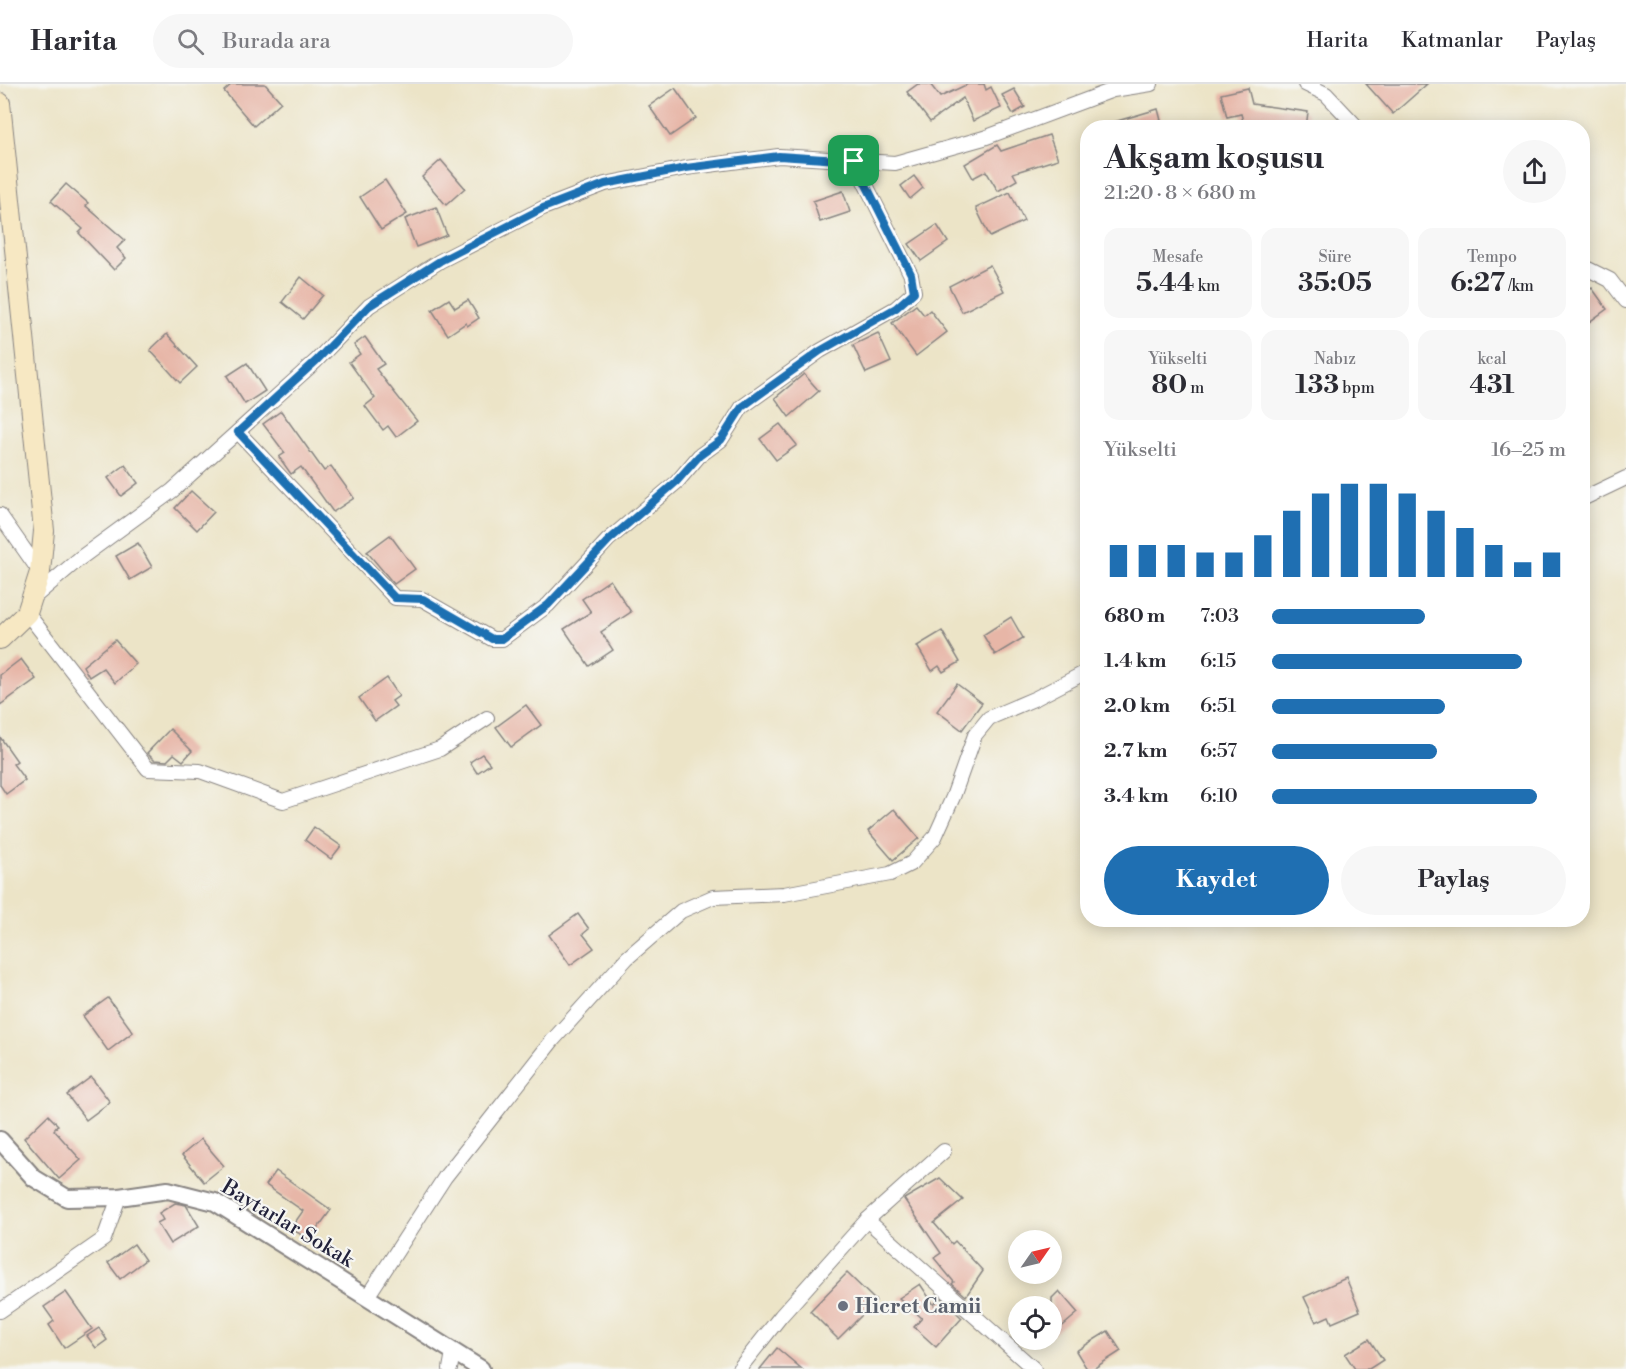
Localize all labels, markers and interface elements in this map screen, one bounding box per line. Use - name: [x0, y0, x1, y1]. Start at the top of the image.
- search box: [153, 14, 573, 68]
- text: Harita: [30, 24, 117, 59]
- icon: search: [174, 25, 207, 58]
- text: Burada ara: [222, 28, 331, 55]
- text: Harita: [1306, 28, 1368, 54]
- text: Katmanlar: [1401, 28, 1503, 54]
- text: Paylaş: [1536, 28, 1596, 54]
- pin: [828, 135, 879, 186]
- text: Akşam koşusu: [1104, 138, 1324, 179]
- button: share: [1503, 140, 1566, 203]
- icon: arrive: [837, 144, 870, 177]
- text: 21:20 · 8 × 680 m: [1104, 181, 1256, 206]
- text: Mesafe: [1153, 247, 1203, 267]
- text: Süre: [1318, 247, 1352, 267]
- text: Tempo: [1467, 247, 1517, 267]
- text: 5.44: [1136, 267, 1194, 299]
- text: 35:05: [1298, 267, 1372, 299]
- text: 6:27: [1450, 267, 1505, 299]
- text: km: [1194, 276, 1220, 296]
- text: /km: [1505, 276, 1534, 296]
- text: Yükselti: [1149, 349, 1207, 369]
- text: Nabız: [1314, 349, 1356, 369]
- text: kcal: [1477, 349, 1507, 369]
- text: 80: [1152, 369, 1187, 401]
- text: 133: [1295, 369, 1339, 401]
- text: 431: [1470, 369, 1514, 401]
- text: m: [1187, 378, 1204, 398]
- text: bpm: [1339, 378, 1375, 398]
- text: Yükselti: [1104, 438, 1177, 463]
- text: 16–25 m: [1491, 438, 1566, 463]
- text: 680 m: [1104, 604, 1165, 629]
- text: 7:03: [1200, 604, 1239, 629]
- text: 1.4 km: [1104, 649, 1166, 674]
- text: 6:15: [1200, 649, 1236, 674]
- text: 2.0 km: [1104, 694, 1170, 719]
- text: 6:51: [1200, 694, 1236, 719]
- text: 2.7 km: [1104, 739, 1168, 764]
- text: 6:57: [1200, 739, 1237, 764]
- text: 3.4 km: [1104, 784, 1169, 809]
- text: 6:10: [1200, 784, 1238, 809]
- button: Kaydet: [1104, 846, 1329, 915]
- button: Paylaş: [1341, 846, 1566, 915]
- street label: Baytarlar Sokak: [216, 1174, 359, 1274]
- north arrow: [1008, 1230, 1062, 1284]
- map controls: [1008, 1230, 1062, 1350]
- place label: Hicret Camii: [855, 1294, 982, 1320]
- button: locate: [1008, 1296, 1062, 1350]
- marker: Hicret Camii: [836, 1299, 850, 1313]

